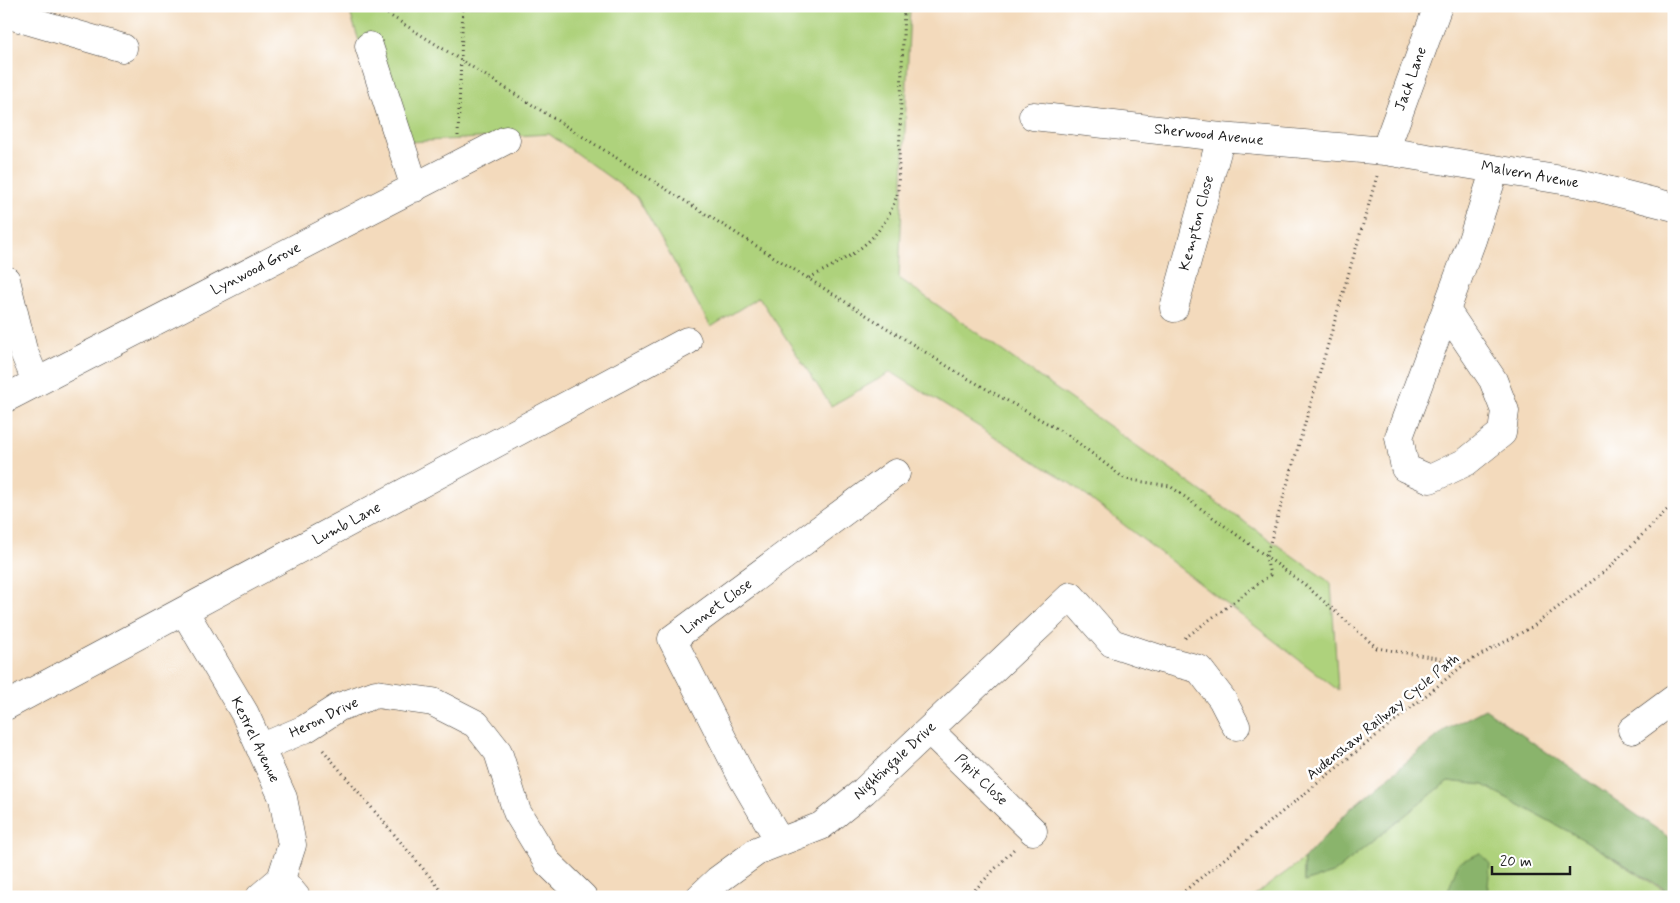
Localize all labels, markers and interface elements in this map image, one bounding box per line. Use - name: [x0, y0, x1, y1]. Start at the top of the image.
- street label: Jack Lane: [1390, 44, 1432, 114]
- street label: Sherwood Avenue: [1153, 119, 1265, 151]
- street label: Malvern Avenue: [1479, 157, 1581, 193]
- street label: Kempton Close: [1175, 173, 1219, 273]
- street label: Lynwood Grove: [208, 238, 304, 300]
- street label: Lumb Lane: [310, 498, 385, 550]
- street label: Linnet Close: [678, 574, 757, 639]
- street label: Audenshaw Railway Cycle Path: [1302, 649, 1464, 785]
- street label: Heron Drive: [286, 693, 362, 743]
- street label: Kestrel Avenue: [226, 694, 285, 786]
- street label: Nightingale Drive: [849, 717, 941, 805]
- street label: Pipit Close: [950, 750, 1012, 810]
- scale bar: [1492, 843, 1570, 875]
- text: 20 m: [1500, 852, 1532, 872]

